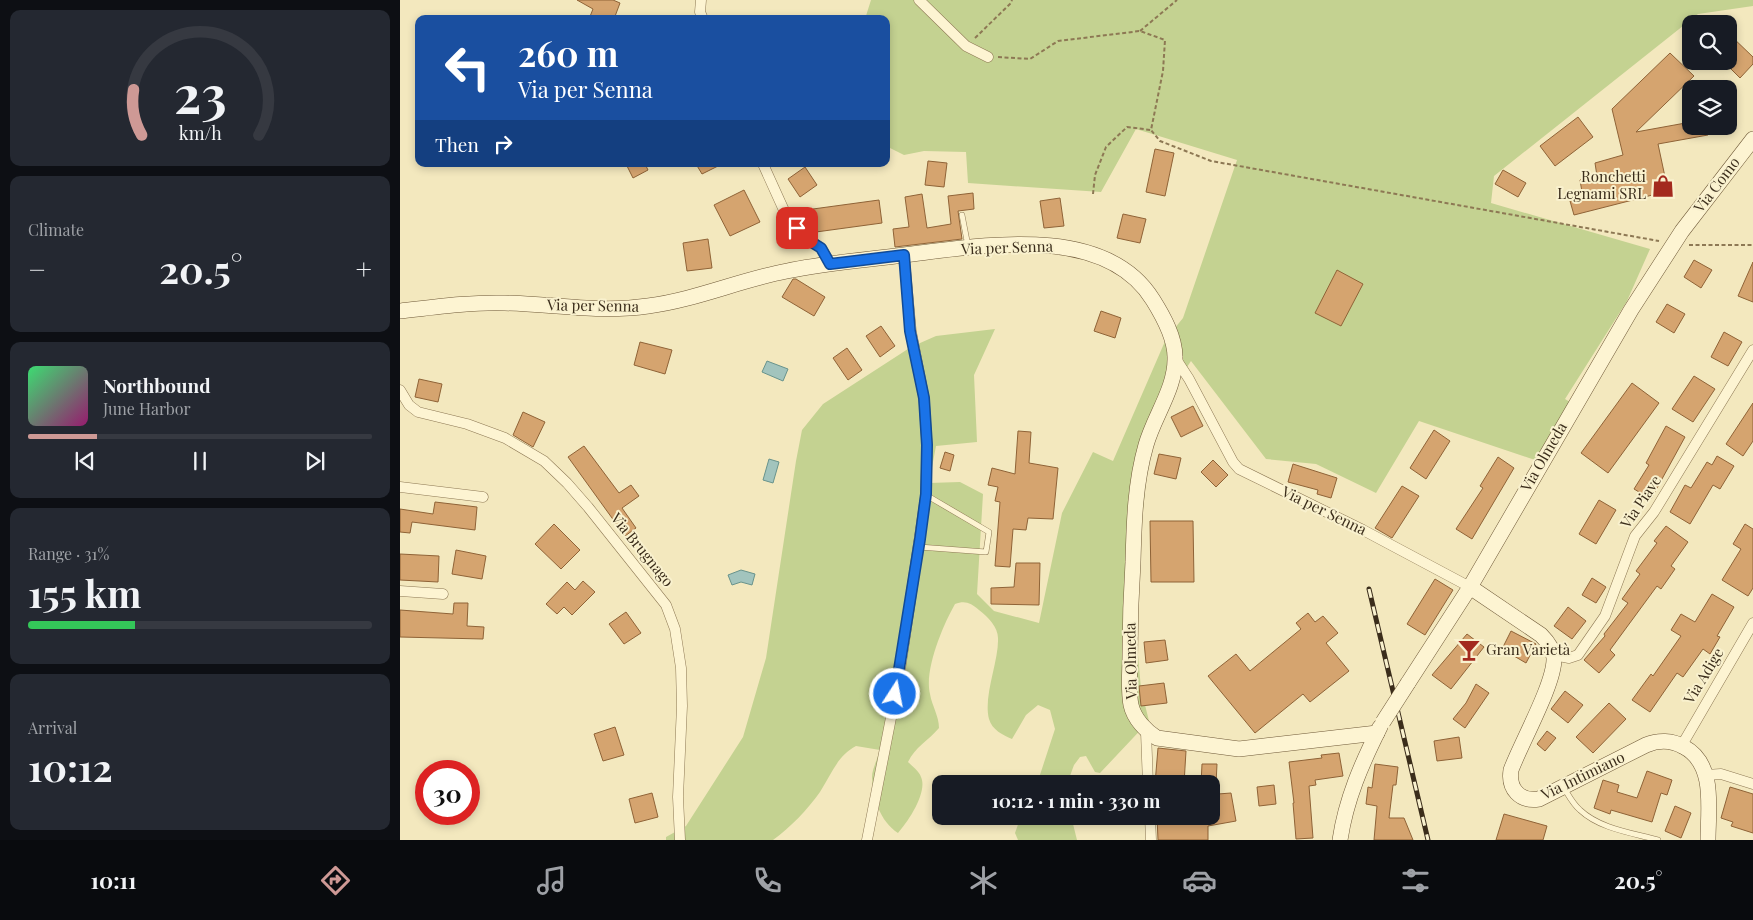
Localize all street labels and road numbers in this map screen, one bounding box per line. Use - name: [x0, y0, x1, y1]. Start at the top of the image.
- street label: Via Como: [1688, 153, 1744, 217]
- street label: Via per Senna: [960, 235, 1054, 259]
- street label: Via per Senna: [546, 294, 640, 316]
- street label: Via Olmeda: [1515, 418, 1571, 496]
- street label: Via Piave: [1615, 471, 1665, 533]
- street label: Via per Senna: [1278, 481, 1371, 539]
- street label: Via Brugnago: [606, 508, 679, 590]
- street label: Via Olmeda: [1119, 622, 1141, 701]
- street label: Via Adige: [1678, 644, 1728, 708]
- street label: Via Intimiano: [1537, 746, 1628, 804]

